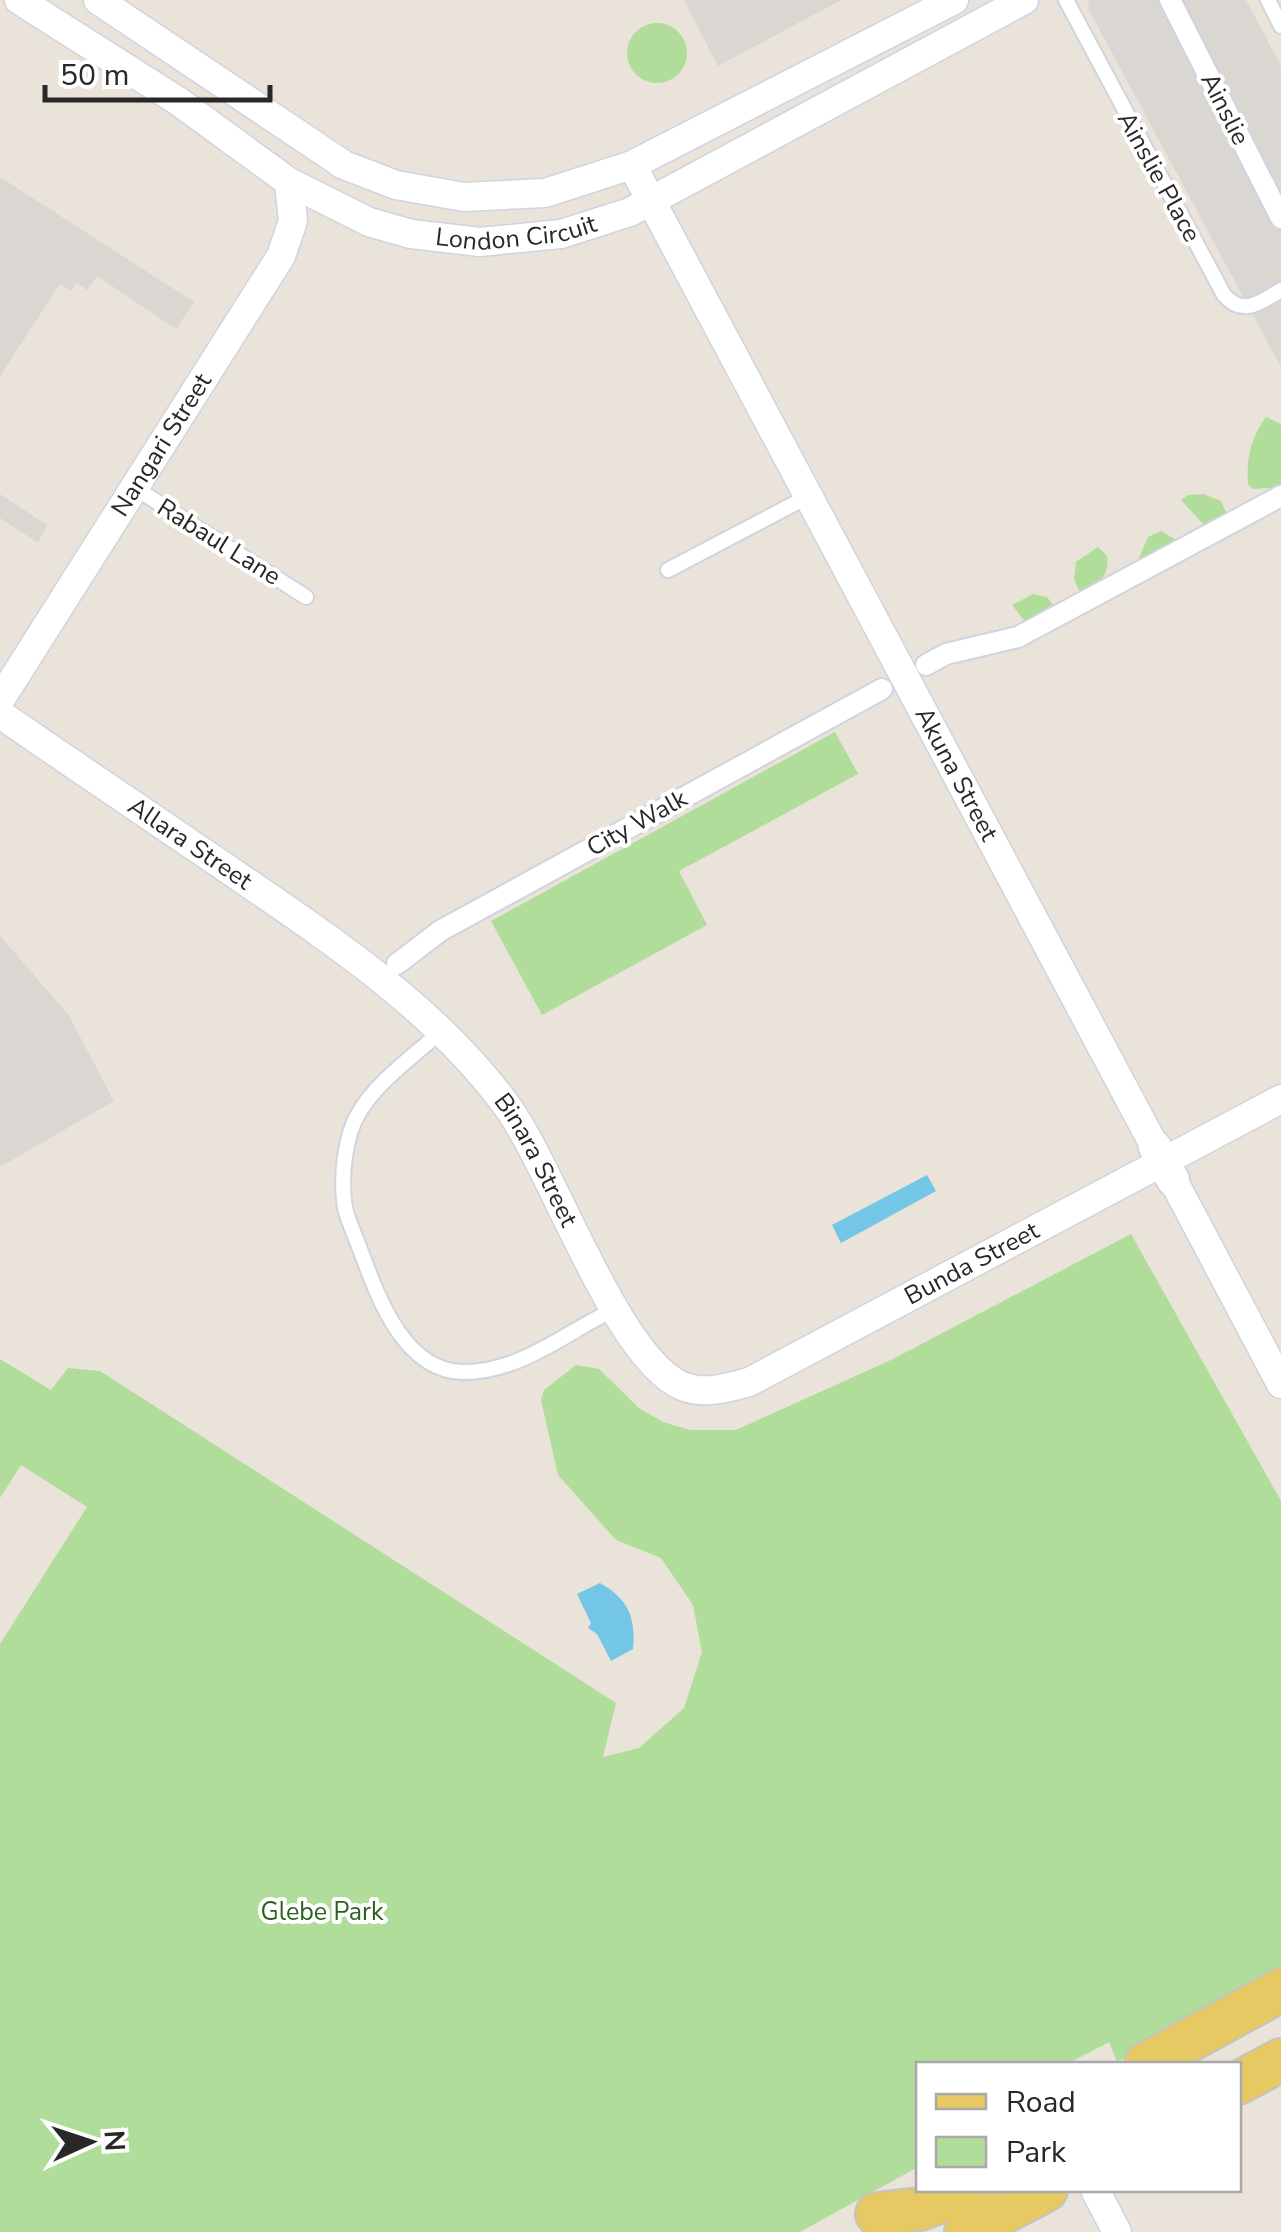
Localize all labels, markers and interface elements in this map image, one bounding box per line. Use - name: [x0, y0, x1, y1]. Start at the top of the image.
- scale bar: [45, 40, 270, 102]
- text: 50 m: [60, 55, 129, 96]
- street label: Ainslie: [1192, 67, 1258, 151]
- street label: Ainslie Place: [1109, 106, 1209, 248]
- street label: London Circuit: [434, 207, 601, 259]
- street label: Nangari Street: [103, 366, 220, 523]
- street label: Rabaul Lane: [151, 491, 287, 593]
- street label: Akuna Street: [907, 701, 1006, 847]
- street label: City Walk: [581, 781, 694, 865]
- street label: Allara Street: [121, 789, 259, 898]
- street label: Binara Street: [486, 1086, 586, 1233]
- street label: Bunda Street: [899, 1214, 1045, 1313]
- park label: Glebe Park: [261, 1895, 384, 1929]
- legend: [916, 2062, 1241, 2192]
- text: Road: [1006, 2082, 1076, 2123]
- north arrow: [40, 2092, 140, 2192]
- text: N: [94, 2129, 133, 2152]
- text: Park: [1006, 2132, 1067, 2173]

